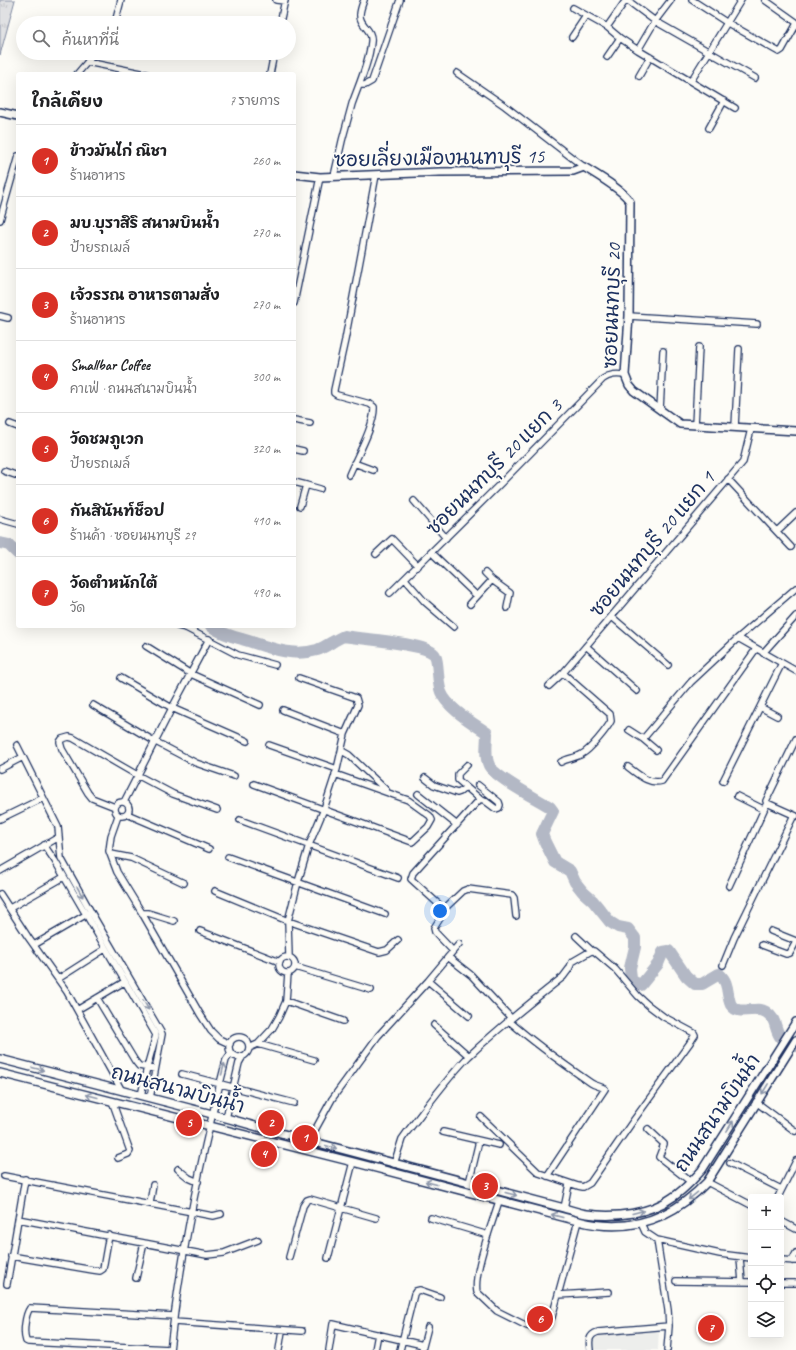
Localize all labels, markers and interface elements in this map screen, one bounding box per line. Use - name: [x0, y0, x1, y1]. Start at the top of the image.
- search box: [16, 16, 296, 60]
- icon: search: [30, 27, 52, 49]
- text: ค้นหาที่นี่: [62, 31, 119, 50]
- text: ใกล้เคียง: [32, 91, 103, 112]
- text: 7 รายการ: [229, 93, 280, 109]
- street label: ซอยเลี่ยงเมืองนนทบุรี 15: [333, 137, 546, 175]
- text: ข้าวมันไก่ ณิชา: [70, 142, 167, 161]
- text: 1: [42, 153, 48, 169]
- text: 260 m: [252, 153, 280, 169]
- text: ร้านอาหาร: [70, 168, 126, 184]
- text: มบ.บุราสิริ สนามบินน้ำ: [70, 214, 219, 233]
- text: 2: [42, 225, 48, 241]
- text: 270 m: [252, 225, 280, 241]
- text: ป้ายรถเมล์: [70, 240, 130, 256]
- street label: ซอยนนทบุรี 20: [597, 241, 630, 369]
- text: เจ้วรรณ อาหารตามสั่ง: [70, 286, 220, 305]
- text: 3: [42, 297, 48, 313]
- text: 270 m: [252, 297, 280, 313]
- text: ร้านอาหาร: [70, 312, 126, 328]
- text: Smallbar Coffee: [70, 356, 150, 375]
- text: 4: [42, 369, 48, 385]
- text: 300 m: [252, 369, 280, 385]
- text: คาเฟ่ · ถนนสนามบินน้ำ: [70, 381, 197, 397]
- street label: ซอยนนทบุรี 20 แยก 3: [421, 392, 571, 542]
- text: วัดชมภูเวก: [70, 430, 144, 449]
- text: 5: [42, 441, 48, 457]
- text: 320 m: [252, 441, 280, 457]
- text: ป้ายรถเมล์: [70, 456, 130, 472]
- street label: ซอยนนทบุรี 20 แยก 1: [584, 465, 723, 624]
- text: กันสินันท์ช็อป: [70, 502, 165, 521]
- text: 6: [42, 513, 48, 529]
- text: 410 m: [252, 513, 280, 529]
- text: ร้านค้า · ซอยนนทบุรี 29: [70, 528, 195, 544]
- text: วัดตำหนักใต้: [70, 574, 157, 593]
- text: 7: [42, 585, 48, 601]
- text: 490 m: [252, 585, 280, 601]
- text: วัด: [70, 600, 85, 616]
- one-way arrow: [77, 886, 85, 898]
- your location: [430, 901, 450, 921]
- one-way arrow: [142, 999, 150, 1011]
- street label: ถนนสนามบินน้ำ: [662, 1045, 766, 1177]
- street label: ถนนสนามบินน้ำ: [108, 1052, 249, 1119]
- one-way arrow: [220, 1063, 228, 1076]
- one-way arrow: [31, 1066, 44, 1073]
- one-way arrow: [760, 1083, 768, 1095]
- one-way arrow: [86, 1092, 99, 1099]
- pin: 5: [176, 1108, 202, 1138]
- pin: 2: [258, 1108, 284, 1138]
- one-way arrow: [726, 1121, 734, 1132]
- pin: 1: [292, 1123, 318, 1153]
- pin: 4: [251, 1139, 277, 1169]
- one-way arrow: [325, 1143, 338, 1151]
- pin: 3: [472, 1171, 498, 1201]
- one-way arrow: [425, 1178, 438, 1186]
- one-way arrow: [504, 1191, 517, 1199]
- one-way arrow: [687, 1192, 698, 1201]
- map controls: [748, 1194, 784, 1338]
- button: +: [748, 1194, 784, 1230]
- one-way arrow: [631, 1207, 644, 1215]
- one-way arrow: [551, 1212, 564, 1219]
- button: −: [748, 1230, 784, 1266]
- button: locate: [748, 1266, 784, 1302]
- button: layers: [748, 1302, 784, 1338]
- pin: 6: [527, 1304, 553, 1334]
- pin: 7: [698, 1313, 724, 1343]

